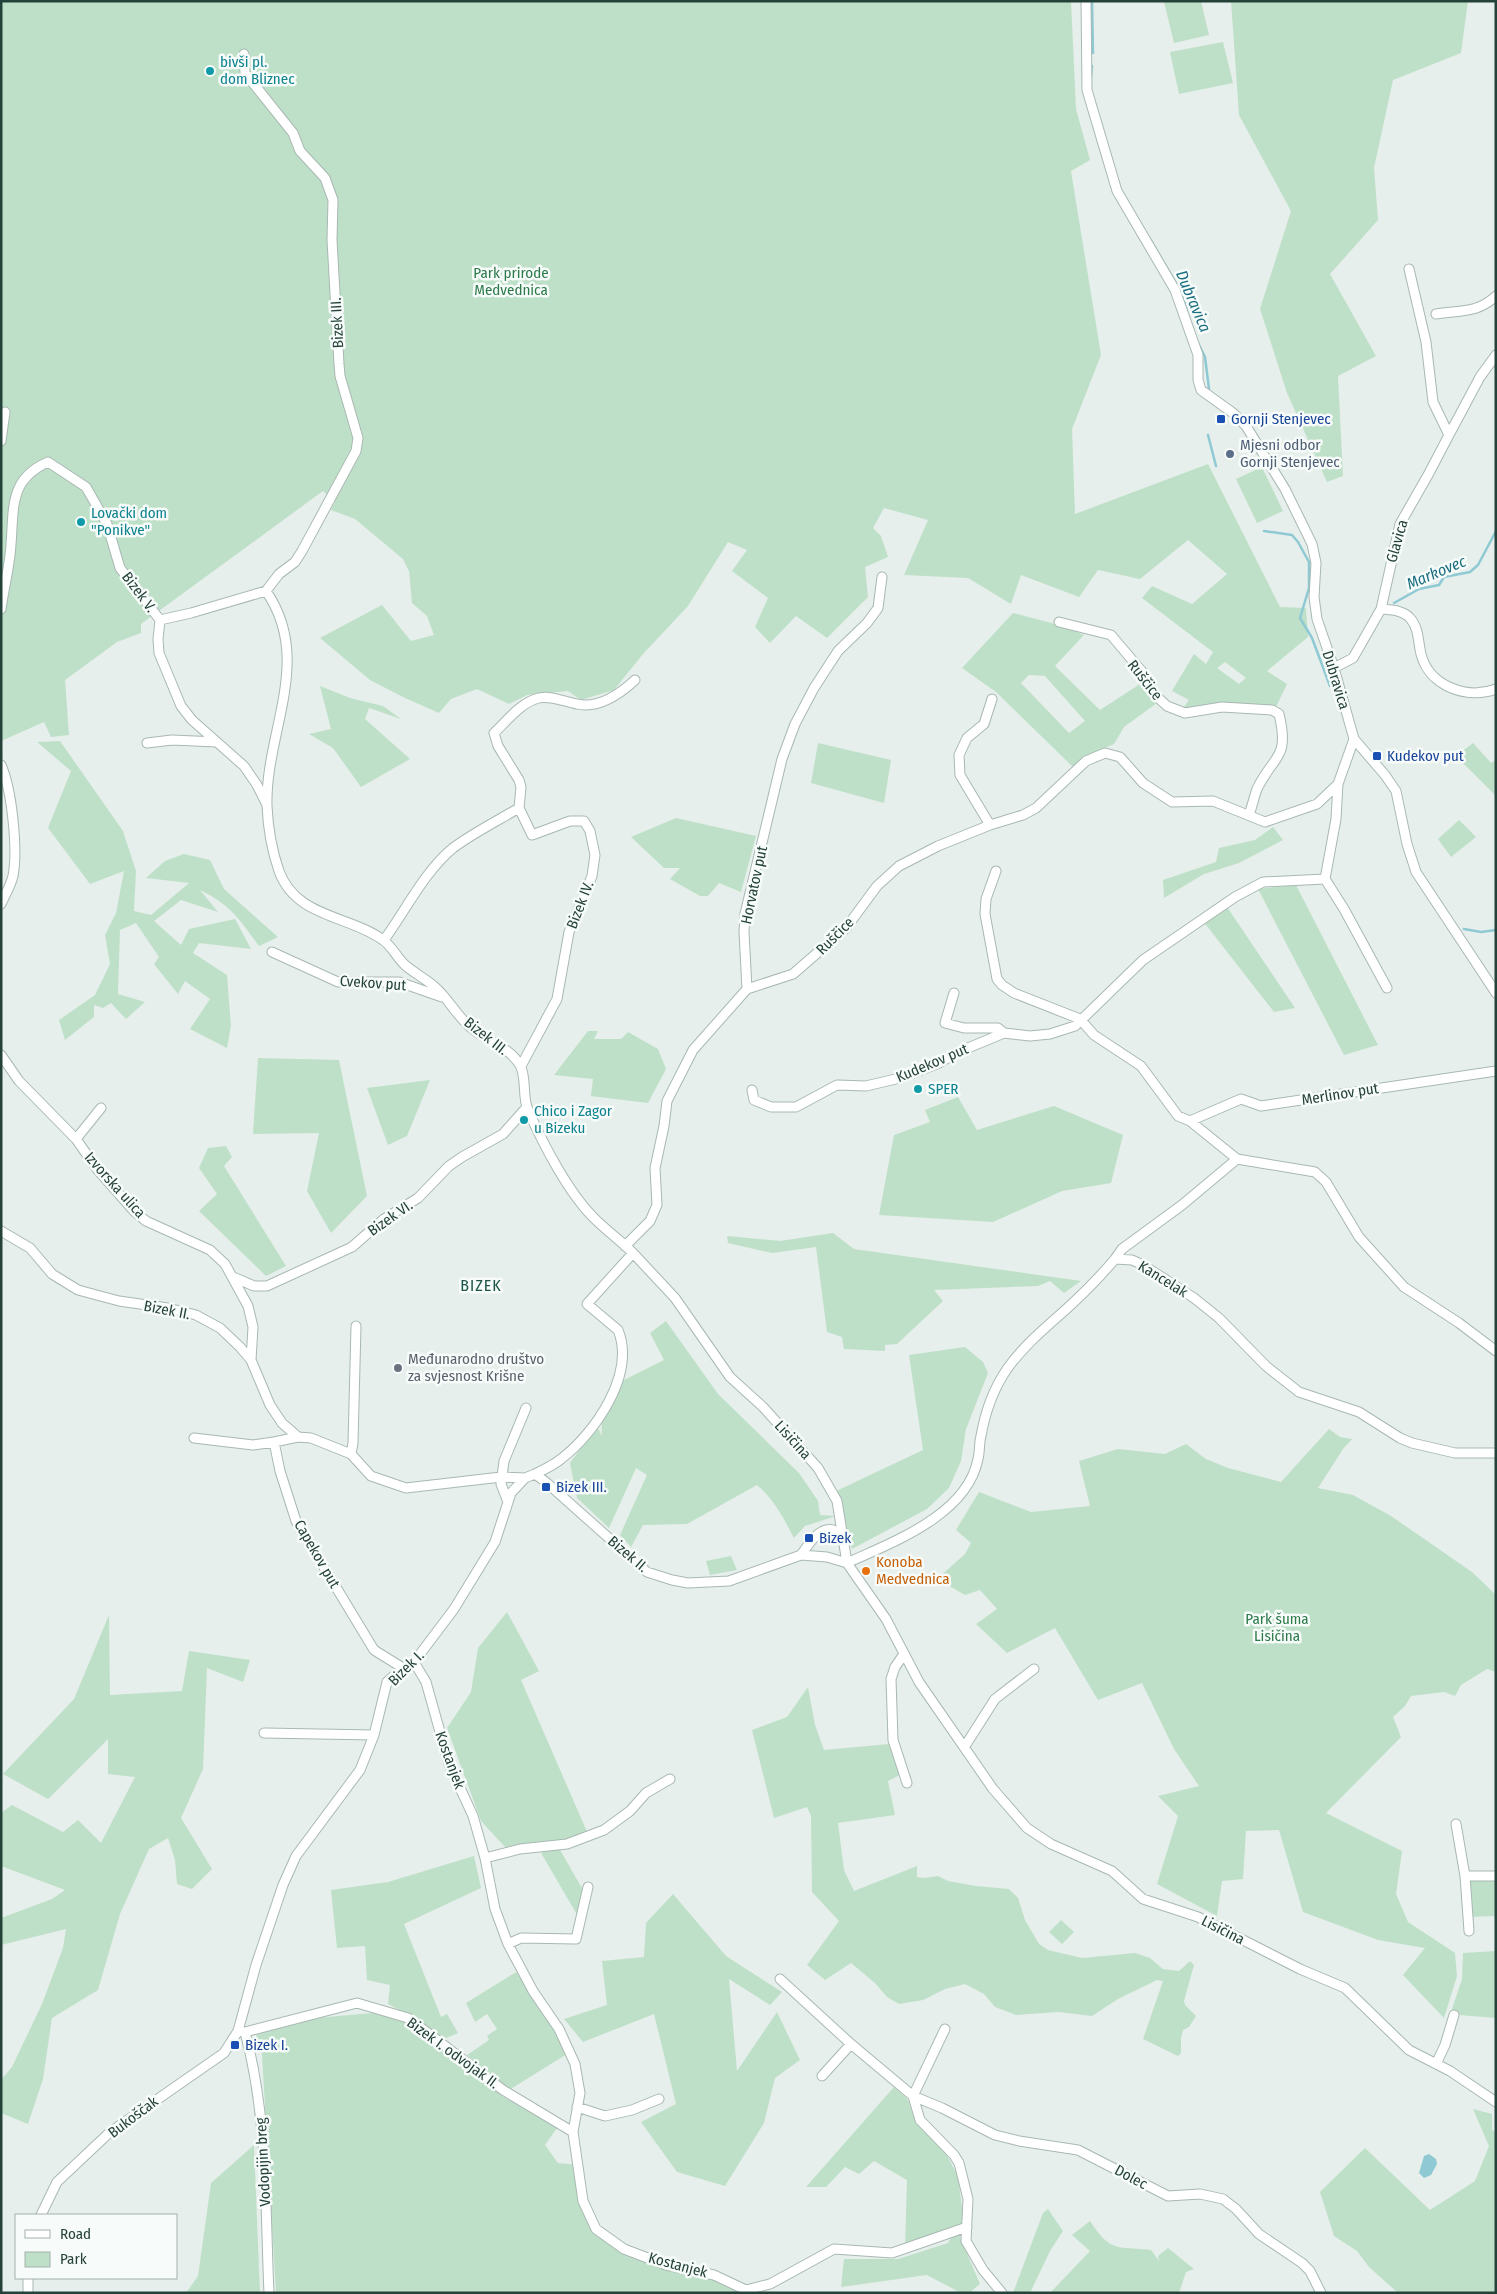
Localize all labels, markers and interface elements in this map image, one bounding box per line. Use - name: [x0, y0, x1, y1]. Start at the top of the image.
- place label: bivši pl. dom Bliznec: [220, 53, 295, 88]
- marker: bivši pl. dom Bliznec: [204, 65, 216, 77]
- park label: Park prirode Medvednica: [473, 264, 549, 299]
- water label: Dubravica: [1172, 267, 1215, 335]
- street label: Bizek III.: [327, 297, 347, 349]
- place label: Gornji Stenjevec: [1231, 410, 1331, 428]
- marker: Gornji Stenjevec: [1215, 413, 1227, 425]
- place label: Mjesni odbor Gornji Stenjevec: [1240, 436, 1340, 471]
- marker: Mjesni odbor Gornji Stenjevec: [1224, 448, 1236, 460]
- place label: Lovački dom "Ponikve": [91, 504, 167, 539]
- marker: Lovački dom "Ponikve": [75, 516, 87, 528]
- street label: Glavica: [1382, 518, 1412, 564]
- water label: Markovec: [1404, 551, 1469, 593]
- street label: Bizek V.: [118, 568, 160, 616]
- street label: Dubravica: [1319, 648, 1353, 712]
- street label: Ruščice: [1124, 656, 1166, 704]
- place label: Kudekov put: [1387, 747, 1464, 765]
- marker: Kudekov put: [1371, 750, 1383, 762]
- street label: Horvatov put: [737, 844, 771, 926]
- street label: Bizek IV.: [563, 879, 597, 931]
- street label: Ruščice: [812, 913, 858, 959]
- street label: Cvekov put: [339, 972, 407, 994]
- street label: Bizek III.: [460, 1013, 512, 1059]
- street label: Kudekov put: [893, 1040, 971, 1086]
- street label: Merlinov put: [1300, 1079, 1380, 1109]
- place label: SPER: [928, 1080, 959, 1098]
- marker: SPER: [912, 1083, 924, 1095]
- place label: Chico i Zagor u Bizeku: [534, 1102, 613, 1137]
- marker: Chico i Zagor u Bizeku: [518, 1114, 530, 1126]
- street label: Izvorska ulica: [81, 1148, 149, 1222]
- street label: Bizek VI.: [364, 1196, 416, 1240]
- street label: Kancelak: [1135, 1257, 1191, 1301]
- district label: BIZEK: [460, 1276, 502, 1295]
- street label: Bizek II.: [142, 1297, 192, 1323]
- place label: Međunarodno društvo za svjesnost Krišne: [408, 1350, 544, 1385]
- marker: Međunarodno društvo za svjesnost Krišne: [392, 1362, 404, 1374]
- street label: Lisičina: [771, 1417, 815, 1463]
- place label: Bizek III.: [556, 1478, 607, 1496]
- marker: Bizek III.: [540, 1481, 552, 1493]
- street label: Capekov put: [290, 1517, 344, 1591]
- place label: Bizek: [819, 1529, 851, 1547]
- street label: Bizek II.: [604, 1532, 652, 1576]
- marker: Bizek: [803, 1532, 815, 1544]
- place label: Konoba Medvednica: [876, 1553, 950, 1588]
- marker: Konoba Medvednica: [860, 1565, 872, 1577]
- park label: Park šuma Lisičina: [1245, 1610, 1309, 1645]
- street label: Bizek I.: [384, 1646, 428, 1690]
- street label: Kostanjek: [431, 1729, 469, 1791]
- street label: Lisičina: [1198, 1912, 1248, 1948]
- street label: Bizek I. odvojak II.: [403, 2014, 503, 2092]
- place label: Bizek I.: [245, 2036, 288, 2054]
- marker: Bizek I.: [229, 2039, 241, 2051]
- street label: Bukoščak: [104, 2092, 162, 2142]
- street label: Vodopijin breg: [252, 2117, 274, 2207]
- street label: Dolec: [1112, 2161, 1151, 2193]
- legend: [15, 2214, 178, 2279]
- text: Road: [60, 2225, 91, 2243]
- street label: Kostanjek: [647, 2249, 709, 2281]
- text: Park: [60, 2250, 87, 2268]

